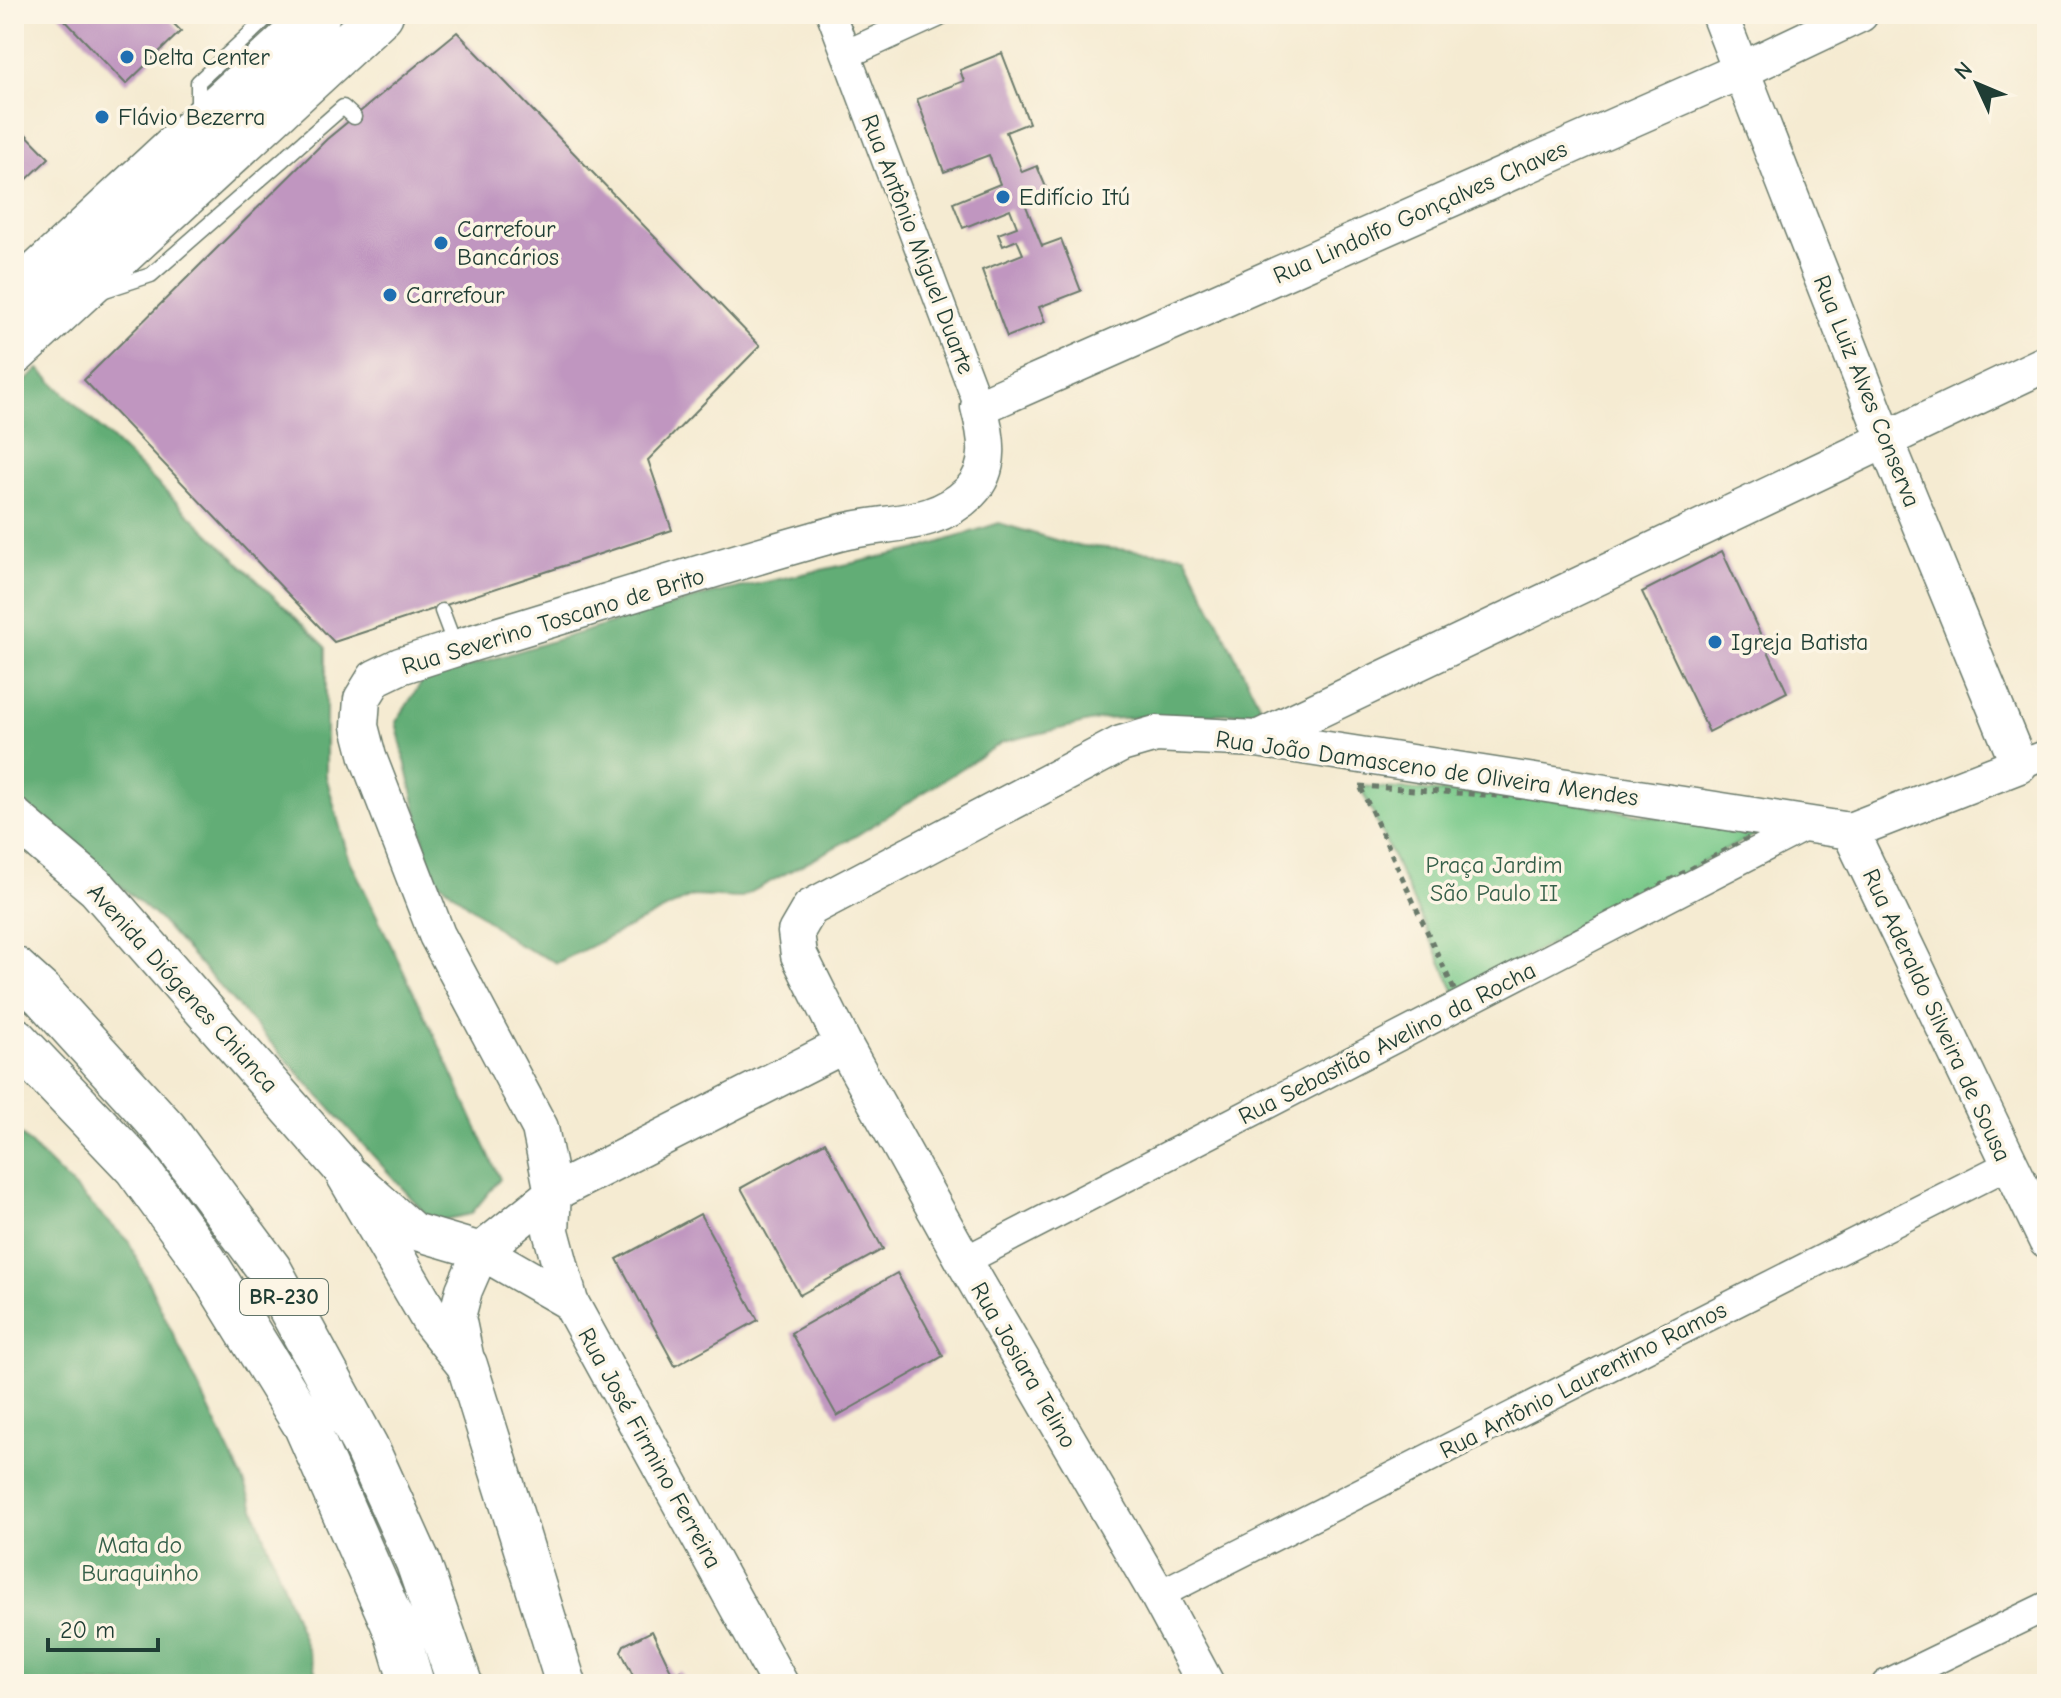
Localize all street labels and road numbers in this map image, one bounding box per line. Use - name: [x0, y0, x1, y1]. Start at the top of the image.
- street label: Rua Antônio Miguel Duarte: [856, 110, 980, 378]
- street label: Rua Lindolfo Gonçalves Chaves: [1269, 134, 1571, 290]
- street label: Rua Luiz Alves Conserva: [1808, 271, 1926, 511]
- street label: Rua Severino Toscano de Brito: [398, 562, 708, 680]
- street label: Rua João Damasceno de Oliveira Mendes: [1214, 724, 1640, 812]
- street label: Rua Aderaldo Silveira de Sousa: [1857, 864, 2017, 1166]
- street label: Avenida Diógenes Chianca: [82, 878, 284, 1098]
- street label: Rua Sebastião Avelino da Rocha: [1234, 956, 1540, 1130]
- street label: Rua Josiara Telino: [965, 1277, 1083, 1453]
- road number: BR-230: [240, 1279, 328, 1315]
- street label: Rua Antônio Laurentino Ramos: [1435, 1295, 1731, 1465]
- street label: Rua José Firmino Ferreira: [572, 1323, 728, 1573]

